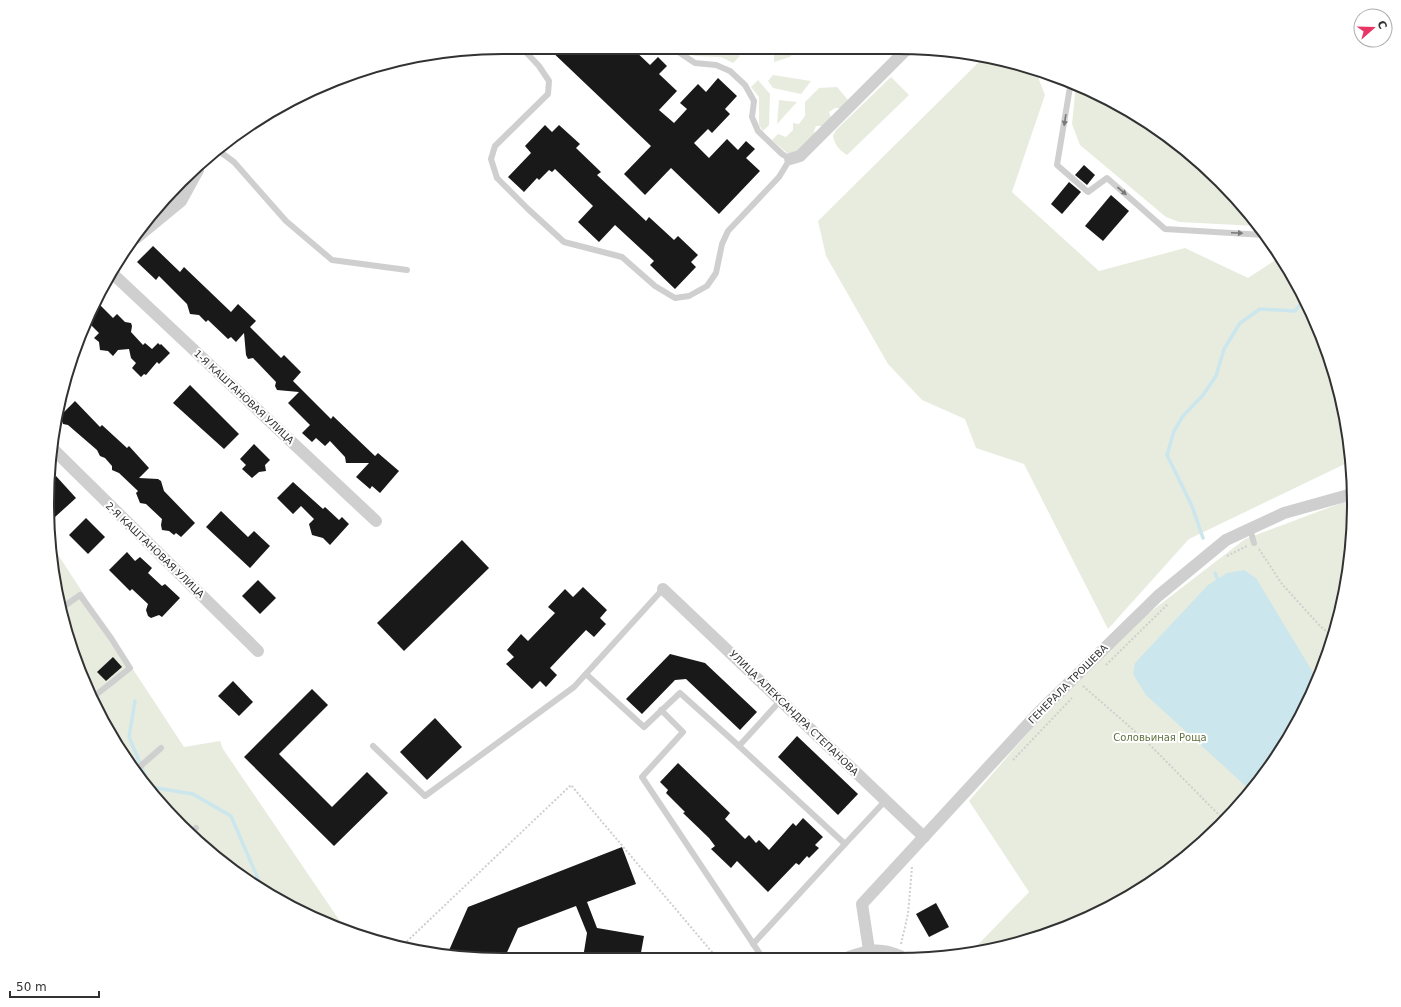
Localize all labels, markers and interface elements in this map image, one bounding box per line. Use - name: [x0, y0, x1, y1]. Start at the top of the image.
- north arrow: [1353, 8, 1393, 48]
- text: С: [1374, 19, 1389, 31]
- one-way arrow: [1061, 114, 1067, 126]
- one-way arrow: [1116, 186, 1127, 195]
- one-way arrow: [1231, 230, 1244, 236]
- street label: 1-Я КАШТАНОВАЯ УЛИЦА: [192, 348, 296, 446]
- street label: 2-Я КАШТАНОВАЯ УЛИЦА: [103, 500, 207, 600]
- street label: ГЕНЕРАЛА ТРОШЕВА: [1026, 642, 1110, 726]
- street label: УЛИЦА АЛЕКСАНДРА СТЕПАНОВА: [727, 648, 861, 778]
- park label: Соловьиная Роща: [1113, 732, 1207, 743]
- scale bar: [10, 973, 99, 999]
- text: 50 m: [16, 980, 47, 994]

